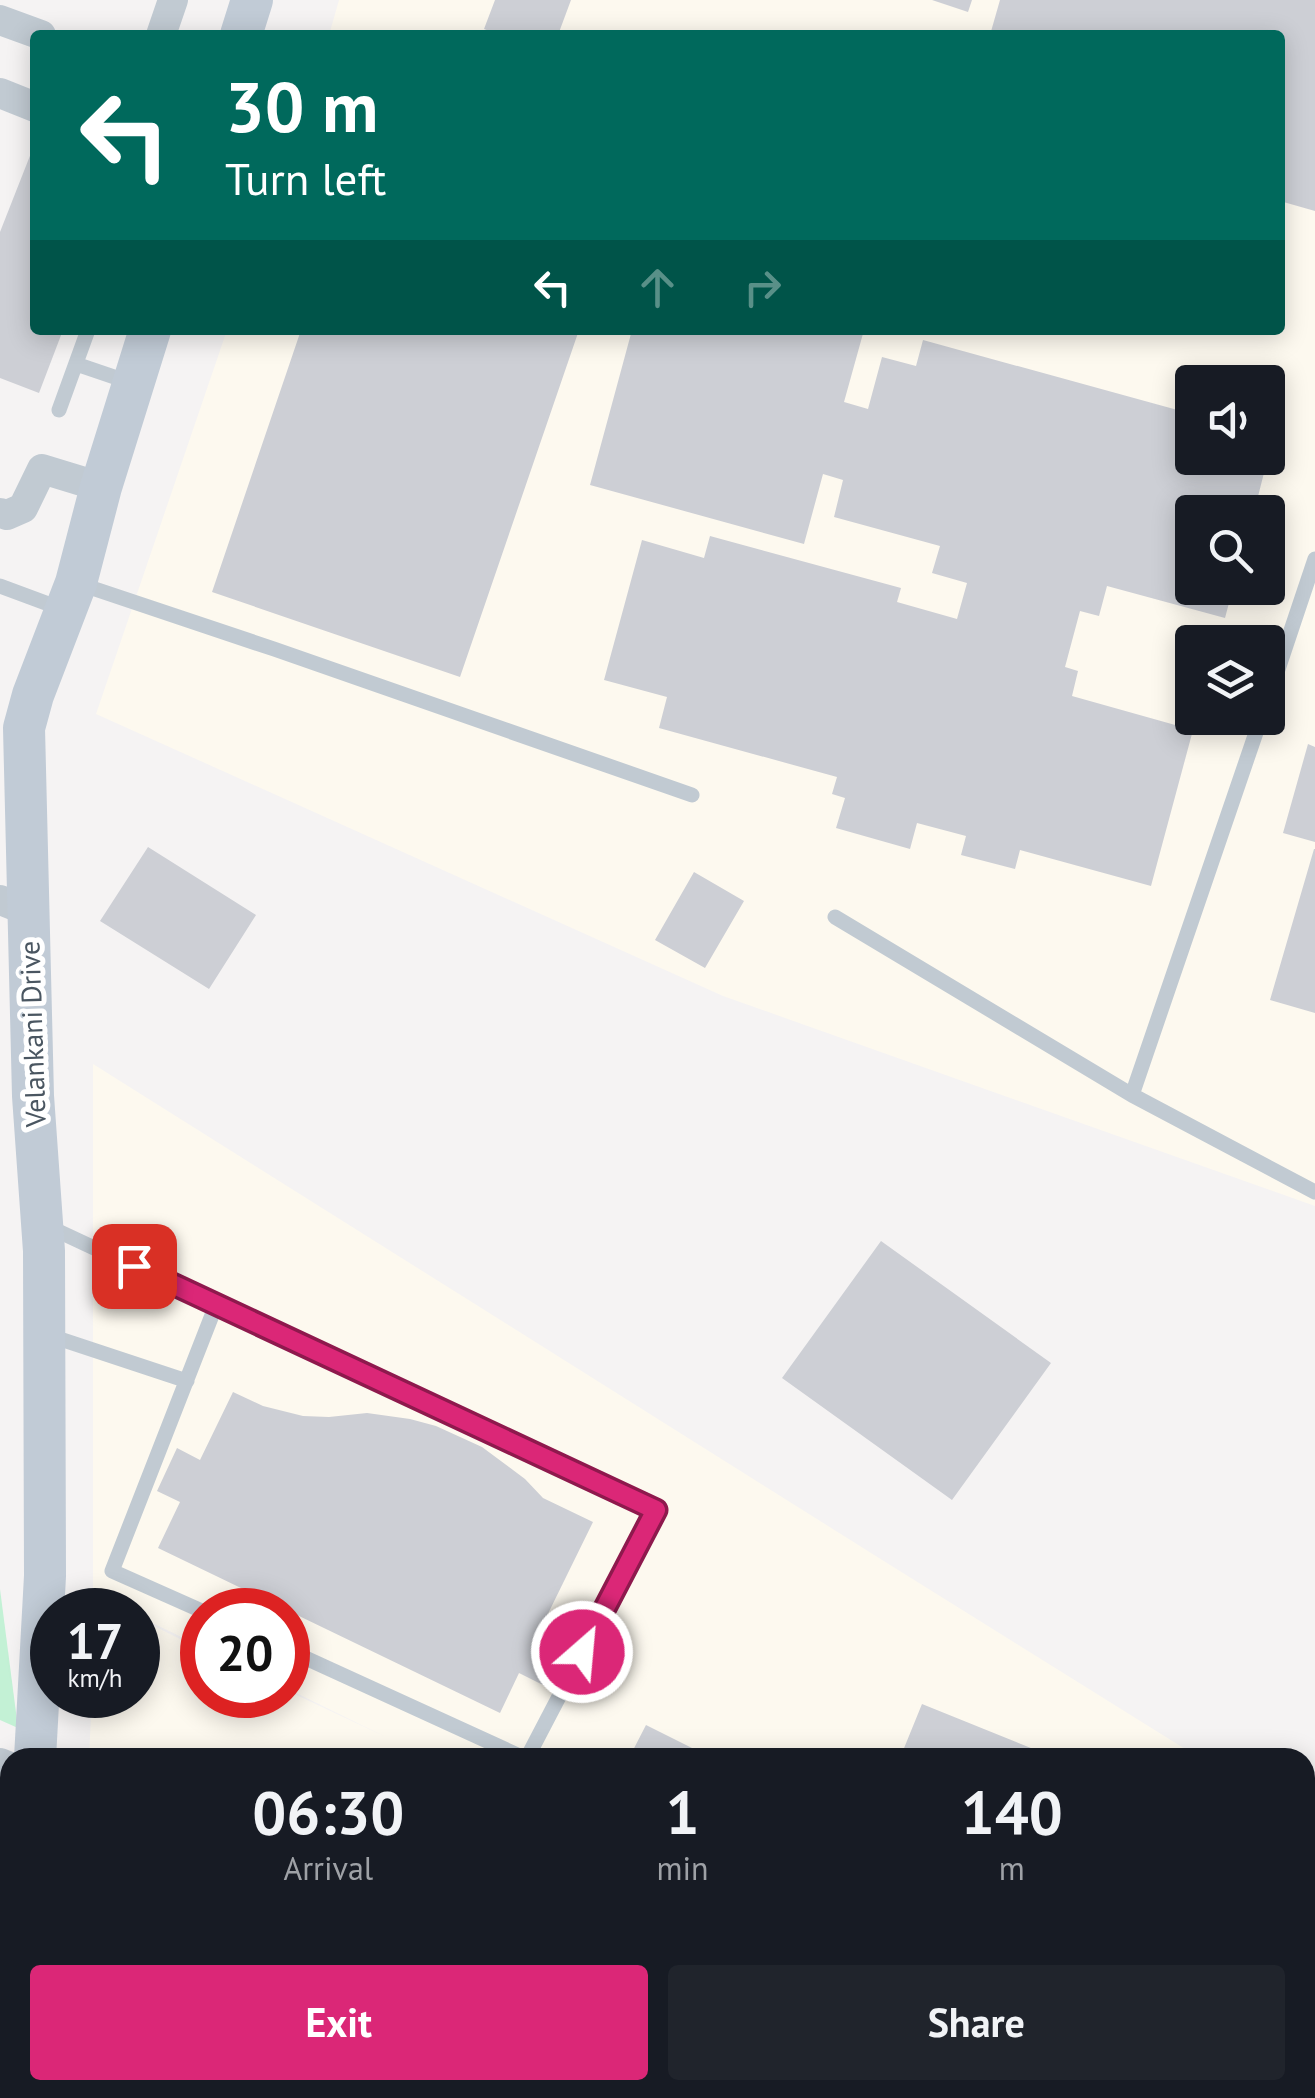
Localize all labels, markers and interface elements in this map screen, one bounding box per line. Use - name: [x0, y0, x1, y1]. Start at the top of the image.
- text: 30 m: [225, 61, 378, 151]
- icon: left: [60, 70, 190, 200]
- text: Turn left: [225, 149, 386, 207]
- icon: left: [525, 260, 580, 315]
- icon: ahead: [630, 260, 685, 315]
- icon: right: [735, 260, 790, 315]
- map controls: [1175, 365, 1285, 735]
- button: sound: [1175, 365, 1285, 475]
- button: search: [1175, 495, 1285, 605]
- button: layers: [1175, 625, 1285, 735]
- street label: Velankani Drive: [10, 940, 54, 1129]
- pin: [92, 1224, 177, 1309]
- icon: arrive: [107, 1239, 162, 1294]
- speed limit sign: 20: [180, 1588, 310, 1718]
- position arrow: [530, 1600, 634, 1704]
- text: 17: [67, 1608, 123, 1673]
- text: km/h: [68, 1662, 122, 1694]
- text: 06:30: [252, 1773, 404, 1851]
- text: 1: [666, 1773, 700, 1851]
- text: 140: [961, 1773, 1063, 1851]
- text: Arrival: [283, 1847, 373, 1889]
- text: min: [657, 1847, 709, 1889]
- text: m: [999, 1847, 1025, 1889]
- button: Exit: [30, 1965, 648, 2080]
- button: Share: [668, 1965, 1285, 2080]

